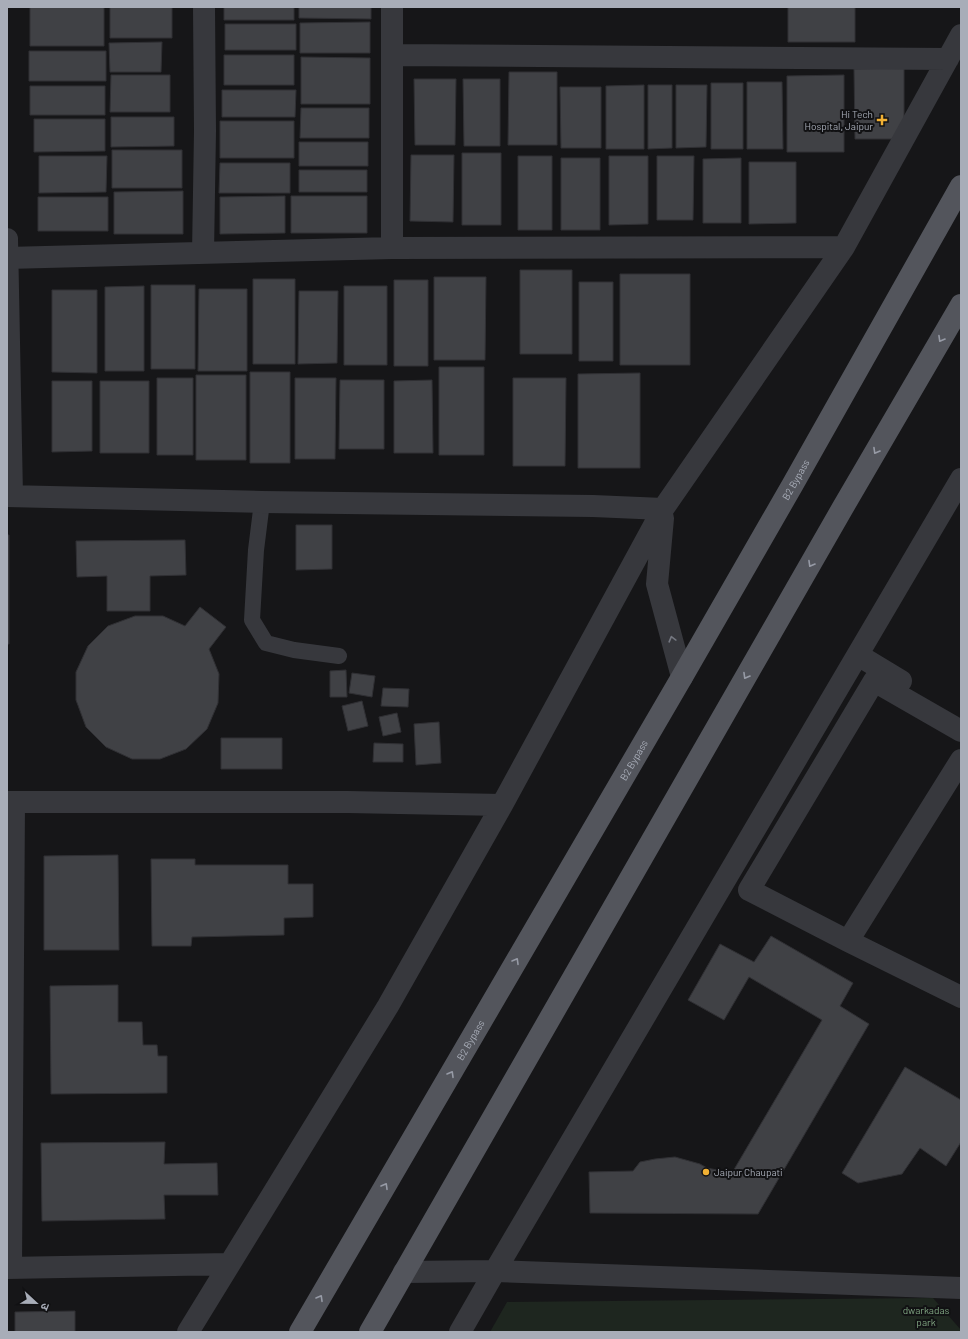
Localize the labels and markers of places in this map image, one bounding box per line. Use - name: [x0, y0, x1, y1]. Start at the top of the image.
- place label: Hi Tech Hospital, Jaipur: [804, 108, 873, 132]
- marker: Hi Tech Hospital, Jaipur: [876, 114, 888, 126]
- place label: Jaipur Chaupati: [714, 1166, 783, 1178]
- marker: Jaipur Chaupati: [701, 1167, 711, 1177]

